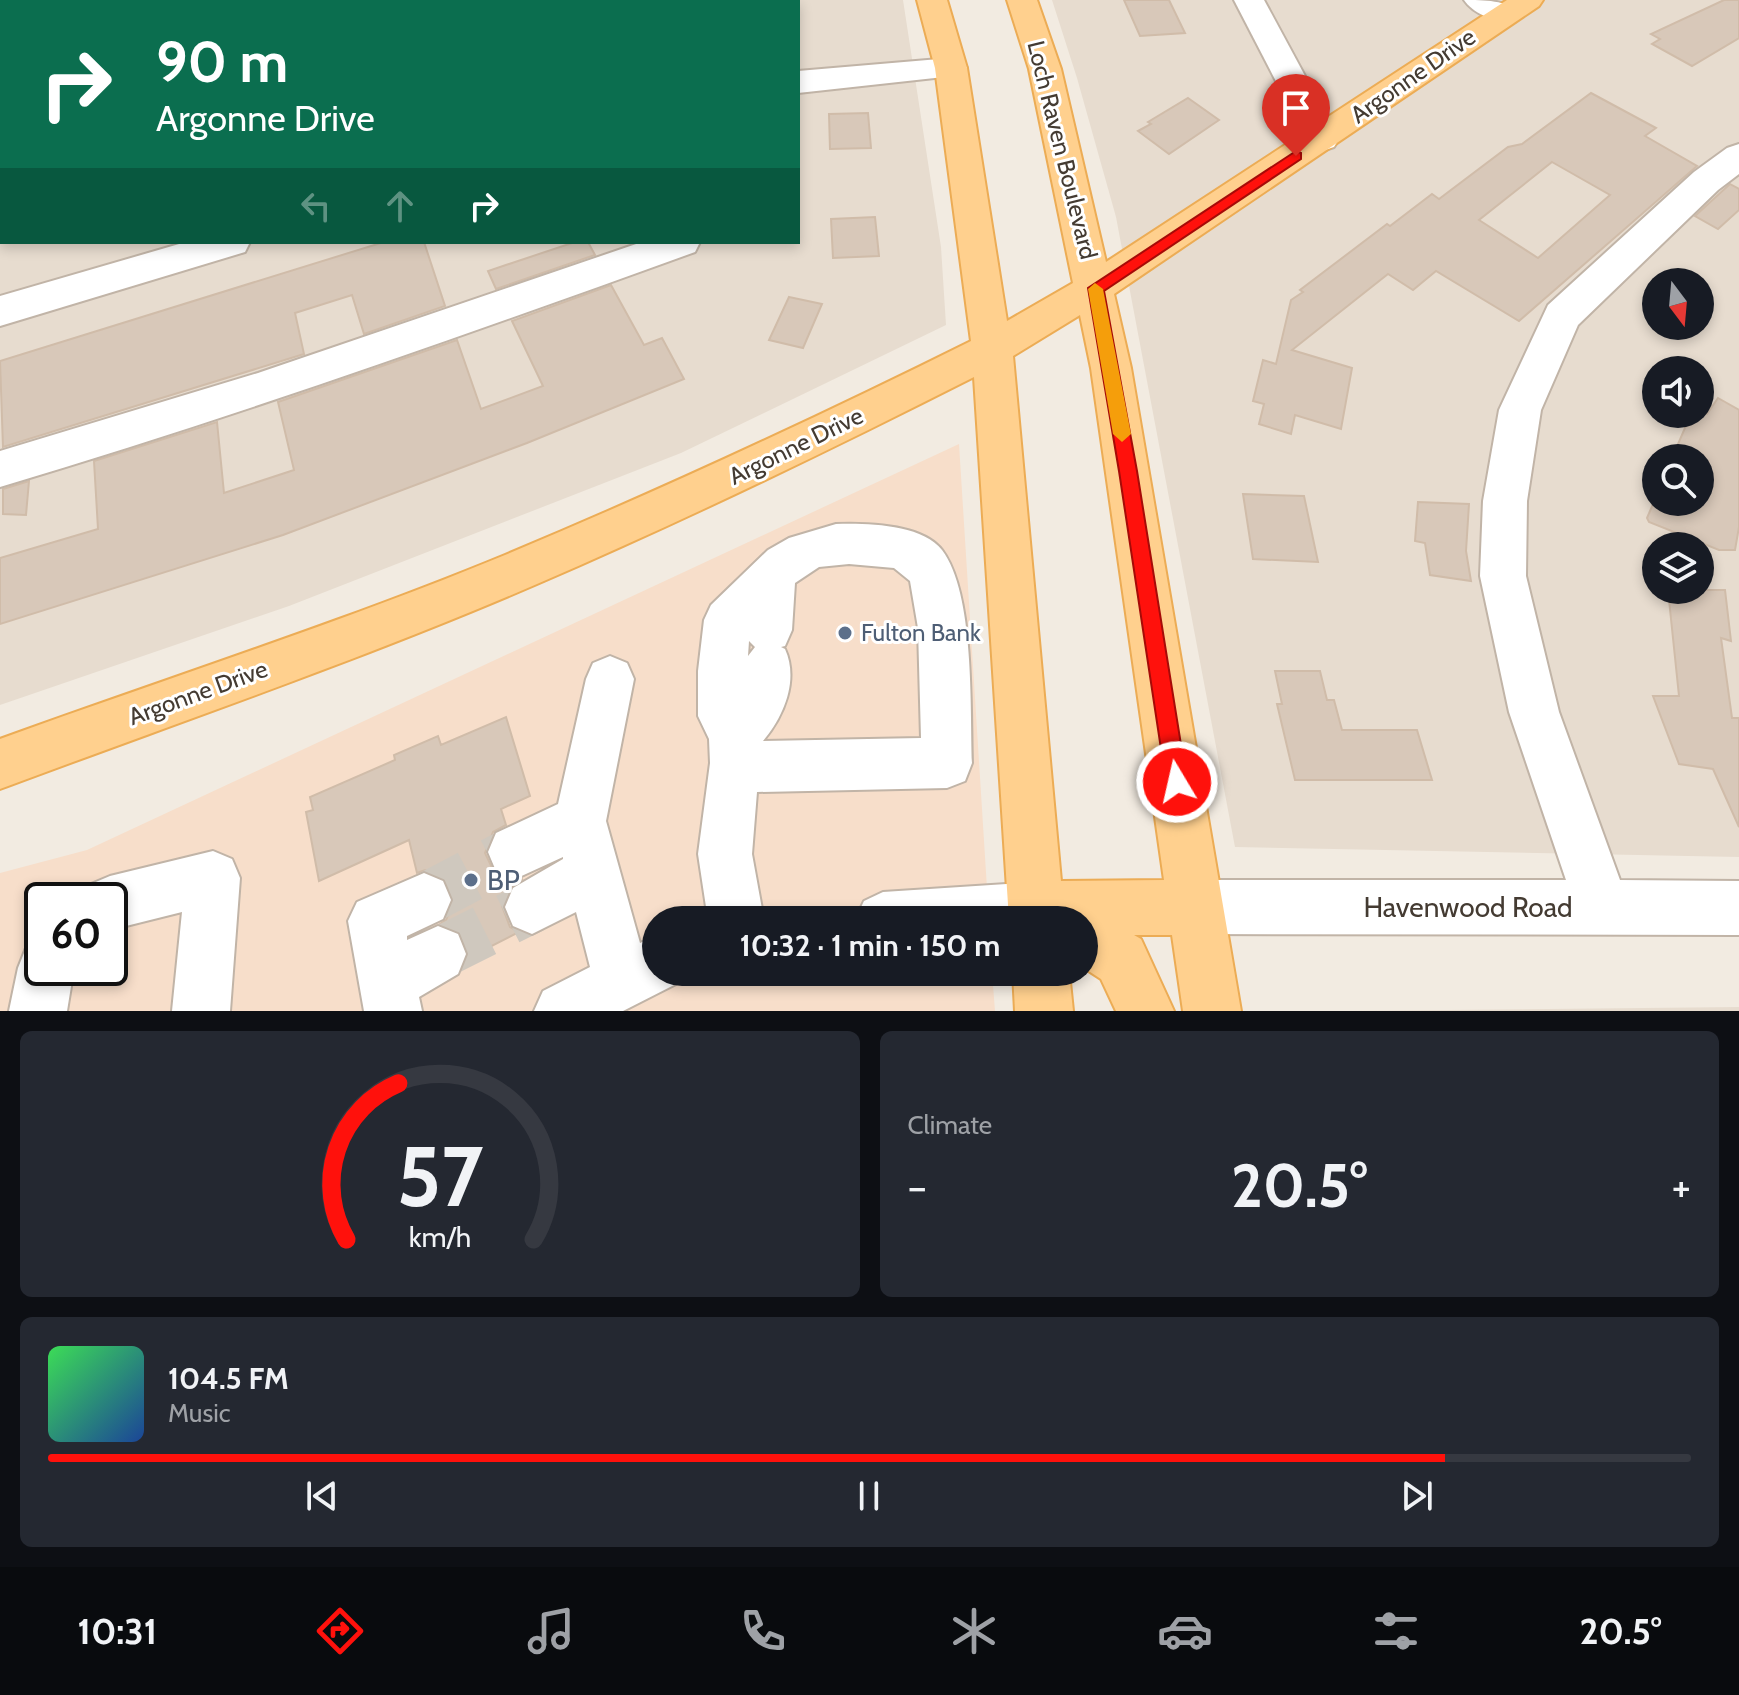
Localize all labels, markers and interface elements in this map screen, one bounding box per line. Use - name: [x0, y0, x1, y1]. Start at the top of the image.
- street label: Argonne Drive: [1345, 22, 1481, 129]
- text: 90 m: [156, 28, 288, 96]
- icon: right: [24, 32, 128, 136]
- street label: Loch Raven Boulevard: [1021, 38, 1104, 262]
- pin: [1262, 74, 1330, 156]
- icon: arrive: [1274, 86, 1318, 130]
- text: Argonne Drive: [156, 96, 375, 140]
- icon: left: [294, 184, 338, 228]
- icon: ahead: [378, 184, 422, 228]
- icon: right: [462, 184, 506, 228]
- north arrow: [1642, 268, 1714, 340]
- map controls: [1642, 268, 1714, 604]
- button: sound: [1642, 356, 1714, 428]
- street label: Argonne Drive: [724, 401, 868, 491]
- button: search: [1642, 444, 1714, 516]
- button: layers: [1642, 532, 1714, 604]
- place label: Fulton Bank: [861, 618, 981, 647]
- marker: Fulton Bank: [836, 624, 854, 642]
- street label: Argonne Drive: [124, 654, 271, 731]
- position arrow: [1135, 740, 1219, 824]
- place label: BP: [487, 863, 520, 897]
- marker: BP: [462, 871, 480, 889]
- speed limit sign: 60: [24, 882, 128, 986]
- street label: Havenwood Road: [1363, 890, 1573, 924]
- text: 10:32 · 1 min · 150 m: [740, 927, 1000, 964]
- text: Climate: [908, 1109, 992, 1141]
- text: 57: [396, 1126, 483, 1227]
- text: 20.5°: [1231, 1149, 1367, 1222]
- text: −: [908, 1160, 927, 1213]
- text: +: [1672, 1160, 1691, 1213]
- text: km/h: [408, 1219, 471, 1254]
- text: 104.5 FM: [168, 1360, 289, 1397]
- text: Music: [168, 1397, 231, 1429]
- icon: previous: [300, 1474, 344, 1518]
- icon: pause: [847, 1474, 891, 1518]
- icon: next: [1395, 1474, 1439, 1518]
- icon: directions: [312, 1603, 368, 1659]
- icon: music: [523, 1603, 579, 1659]
- icon: phone: [735, 1603, 791, 1659]
- icon: climate: [946, 1603, 1002, 1659]
- icon: car: [1157, 1603, 1213, 1659]
- icon: filters: [1368, 1603, 1424, 1659]
- text: 10:31: [78, 1609, 157, 1653]
- text: 20.5°: [1580, 1609, 1661, 1653]

